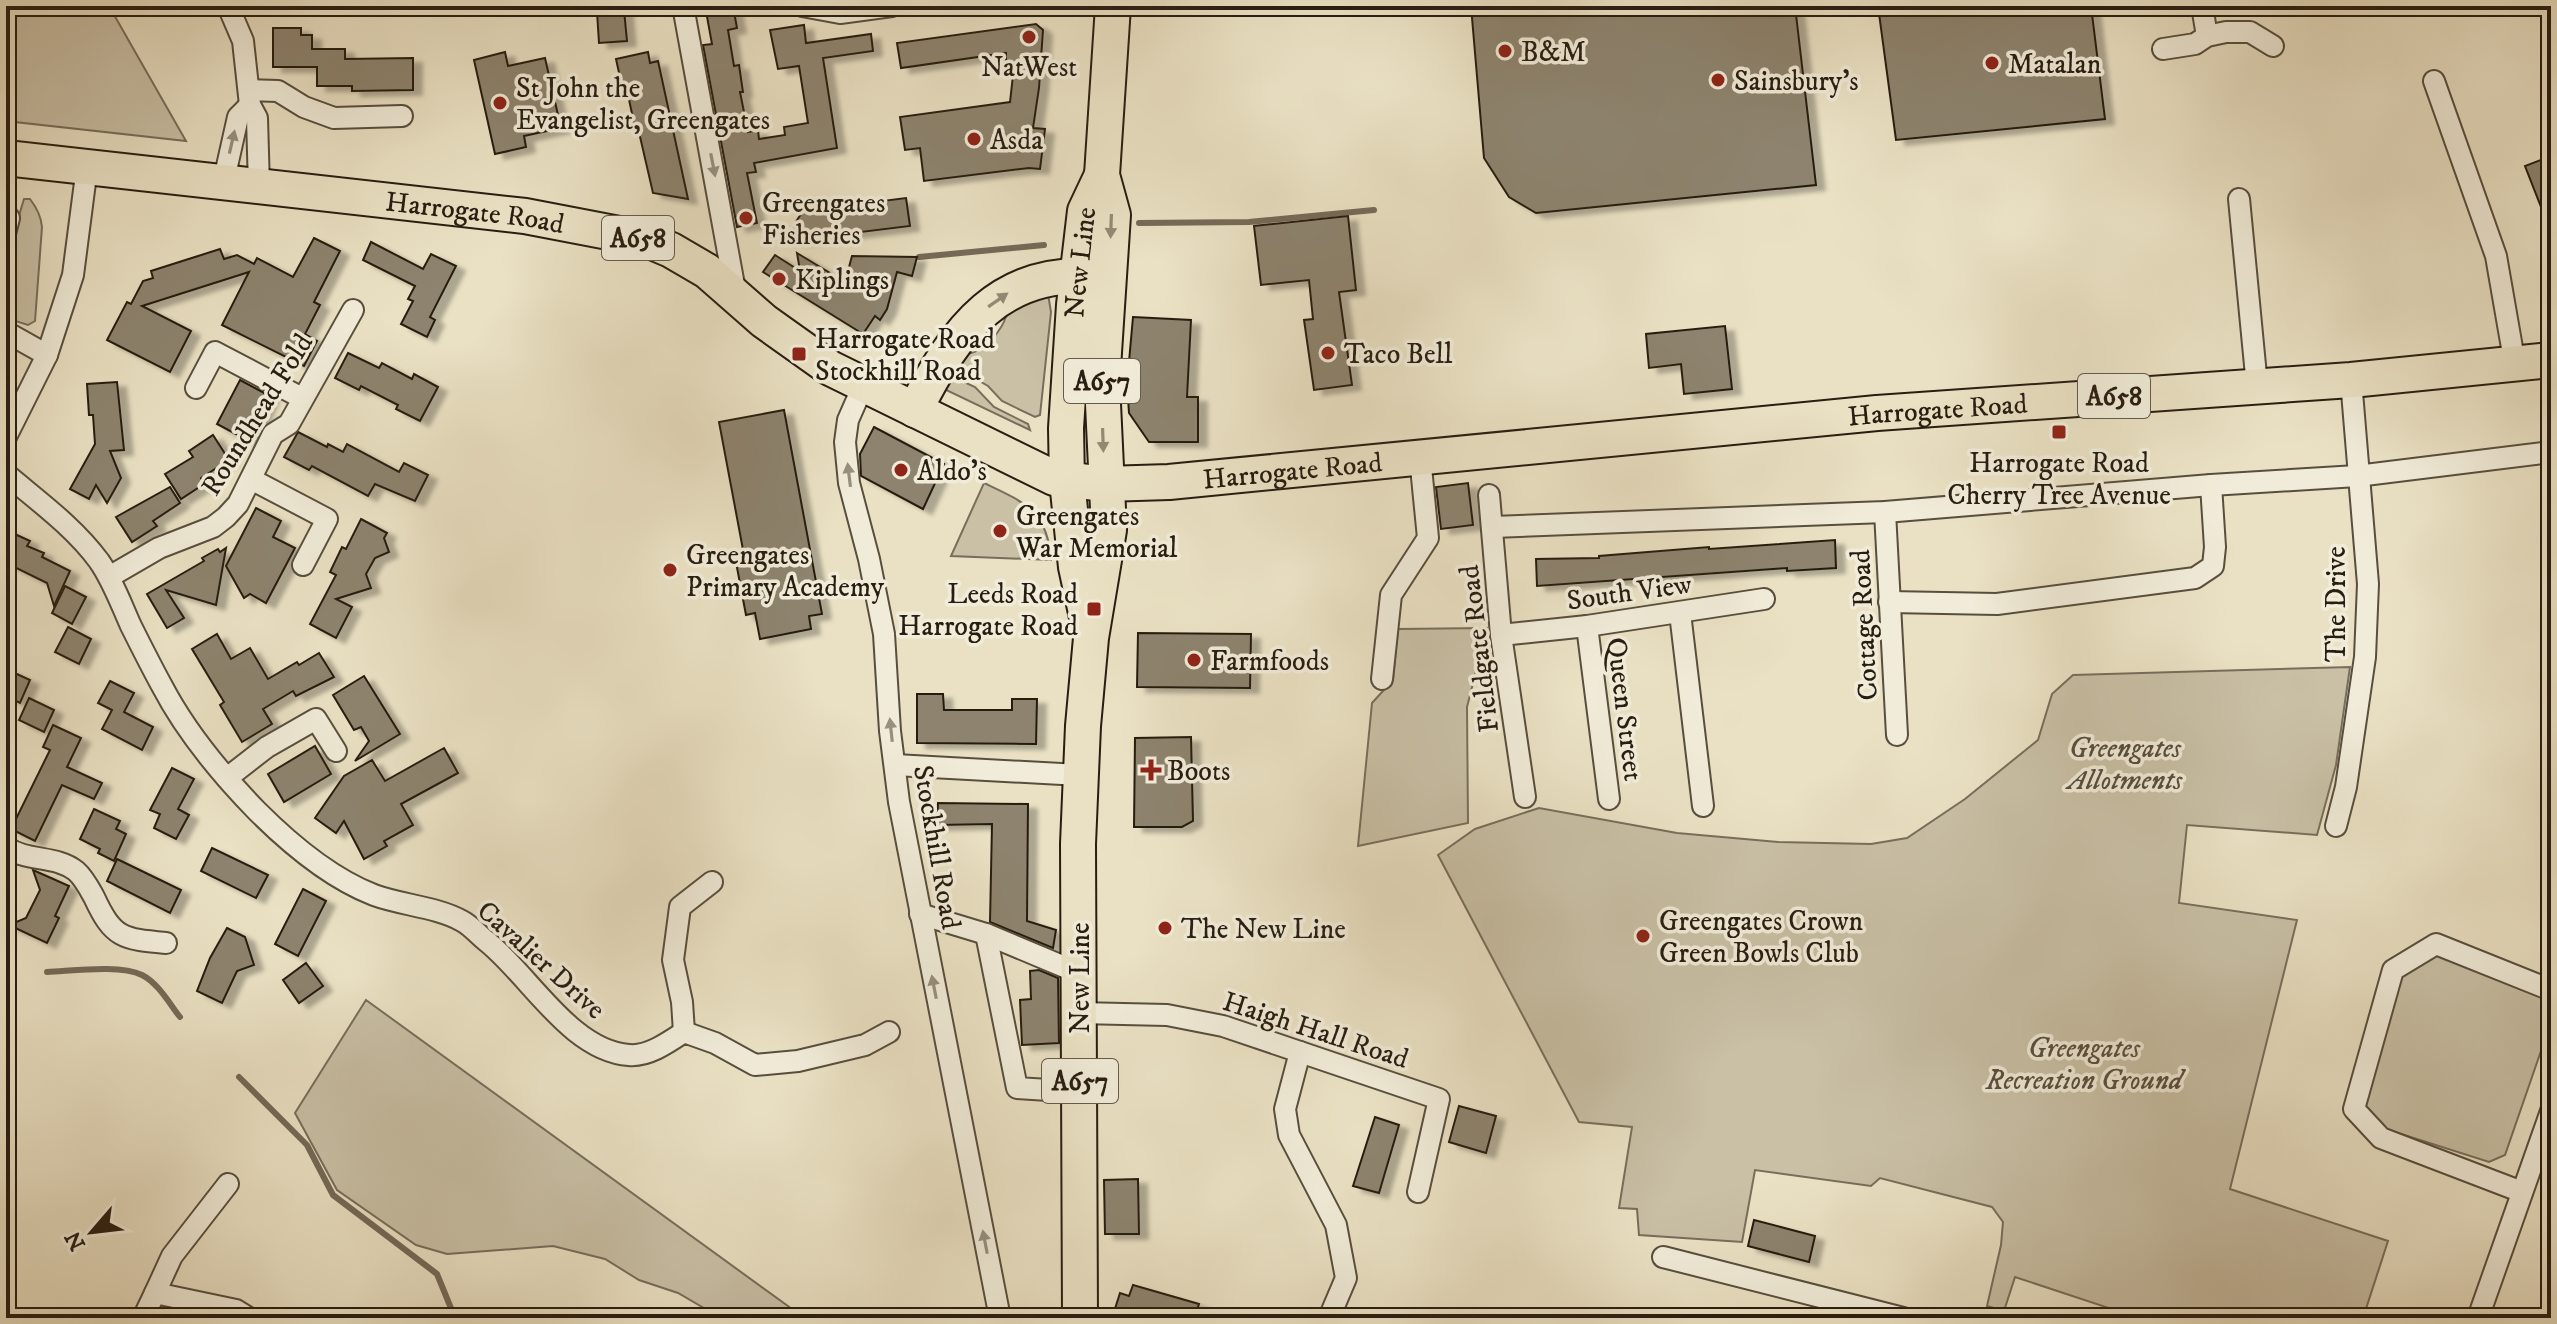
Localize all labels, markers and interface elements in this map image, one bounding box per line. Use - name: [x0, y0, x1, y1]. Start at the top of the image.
- marker: NatWest: [1020, 28, 1038, 46]
- place label: B&M: [1521, 35, 1586, 70]
- marker: B&M: [1496, 42, 1514, 60]
- place label: Matalan: [2008, 47, 2102, 82]
- place label: NatWest: [981, 50, 1077, 85]
- marker: Matalan: [1983, 54, 2001, 72]
- place label: Sainsbury's: [1734, 64, 1859, 99]
- place label: St John the Evangelist, Greengates: [516, 71, 770, 138]
- marker: Sainsbury's: [1709, 71, 1727, 89]
- marker: St John the Evangelist, Greengates: [491, 94, 509, 112]
- place label: Asda: [990, 123, 1043, 158]
- one-way arrow: [226, 129, 238, 154]
- marker: Asda: [965, 130, 983, 148]
- one-way arrow: [707, 153, 720, 178]
- street label: Harrogate Road: [384, 185, 567, 242]
- place label: Greengates Fisheries: [762, 186, 885, 253]
- street label: New Line: [1057, 205, 1104, 319]
- marker: Greengates Fisheries: [737, 209, 755, 227]
- one-way arrow: [1105, 214, 1118, 239]
- road number: A658: [602, 216, 674, 260]
- place label: Kiplings: [795, 263, 889, 298]
- marker: Kiplings: [770, 270, 788, 288]
- one-way arrow: [988, 293, 1009, 308]
- place label: Harrogate Road Stockhill Road: [815, 322, 995, 389]
- street label: Roundhead Fold: [194, 327, 321, 502]
- place label: Taco Bell: [1344, 337, 1453, 372]
- marker: Taco Bell: [1319, 344, 1337, 362]
- marker: Harrogate Road Stockhill Road: [790, 345, 808, 363]
- road number: A657: [1064, 359, 1140, 403]
- road number: A658: [2078, 374, 2150, 418]
- street label: Harrogate Road: [1846, 387, 2029, 435]
- marker: Harrogate Road Cherry Tree Avenue: [2050, 423, 2068, 441]
- one-way arrow: [1097, 428, 1110, 453]
- street label: Harrogate Road: [1201, 445, 1384, 498]
- place label: Harrogate Road Cherry Tree Avenue: [1947, 446, 2171, 513]
- place label: Aldo's: [917, 454, 987, 489]
- marker: Aldo's: [892, 461, 910, 479]
- one-way arrow: [842, 462, 855, 487]
- place label: Greengates War Memorial: [1015, 499, 1178, 566]
- marker: Greengates War Memorial: [991, 522, 1009, 540]
- place label: Greengates Primary Academy: [686, 538, 885, 605]
- street label: The Drive: [2319, 546, 2354, 662]
- street label: Cottage Road: [1843, 548, 1886, 701]
- marker: Greengates Primary Academy: [661, 561, 679, 579]
- street label: Fieldgate Road: [1452, 563, 1507, 735]
- street label: South View: [1565, 566, 1694, 619]
- place label: Leeds Road Harrogate Road: [898, 577, 1078, 644]
- marker: Leeds Road Harrogate Road: [1085, 600, 1103, 618]
- street label: Queen Street: [1598, 635, 1651, 783]
- place label: Farmfoods: [1210, 644, 1329, 679]
- marker: Farmfoods: [1185, 651, 1203, 669]
- one-way arrow: [884, 717, 897, 742]
- park label: Greengates Allotments: [2065, 731, 2183, 798]
- place label: Boots: [1167, 754, 1230, 789]
- marker: Boots: [1142, 761, 1160, 779]
- street label: Stockhill Road: [905, 763, 968, 932]
- street label: Cavalier Drive: [470, 893, 612, 1027]
- place label: Greengates Crown Green Bowls Club: [1659, 904, 1864, 971]
- place label: The New Line: [1181, 912, 1346, 947]
- marker: The New Line: [1156, 919, 1174, 937]
- street label: New Line: [1063, 922, 1098, 1034]
- marker: Greengates Crown Green Bowls Club: [1634, 927, 1652, 945]
- one-way arrow: [927, 974, 940, 999]
- street label: Haigh Hall Road: [1218, 984, 1413, 1077]
- park label: Greengates Recreation Ground: [1985, 1031, 2186, 1098]
- road number: A657: [1042, 1059, 1118, 1103]
- north arrow: [52, 1192, 132, 1272]
- text: N: [60, 1226, 92, 1255]
- one-way arrow: [978, 1229, 990, 1254]

